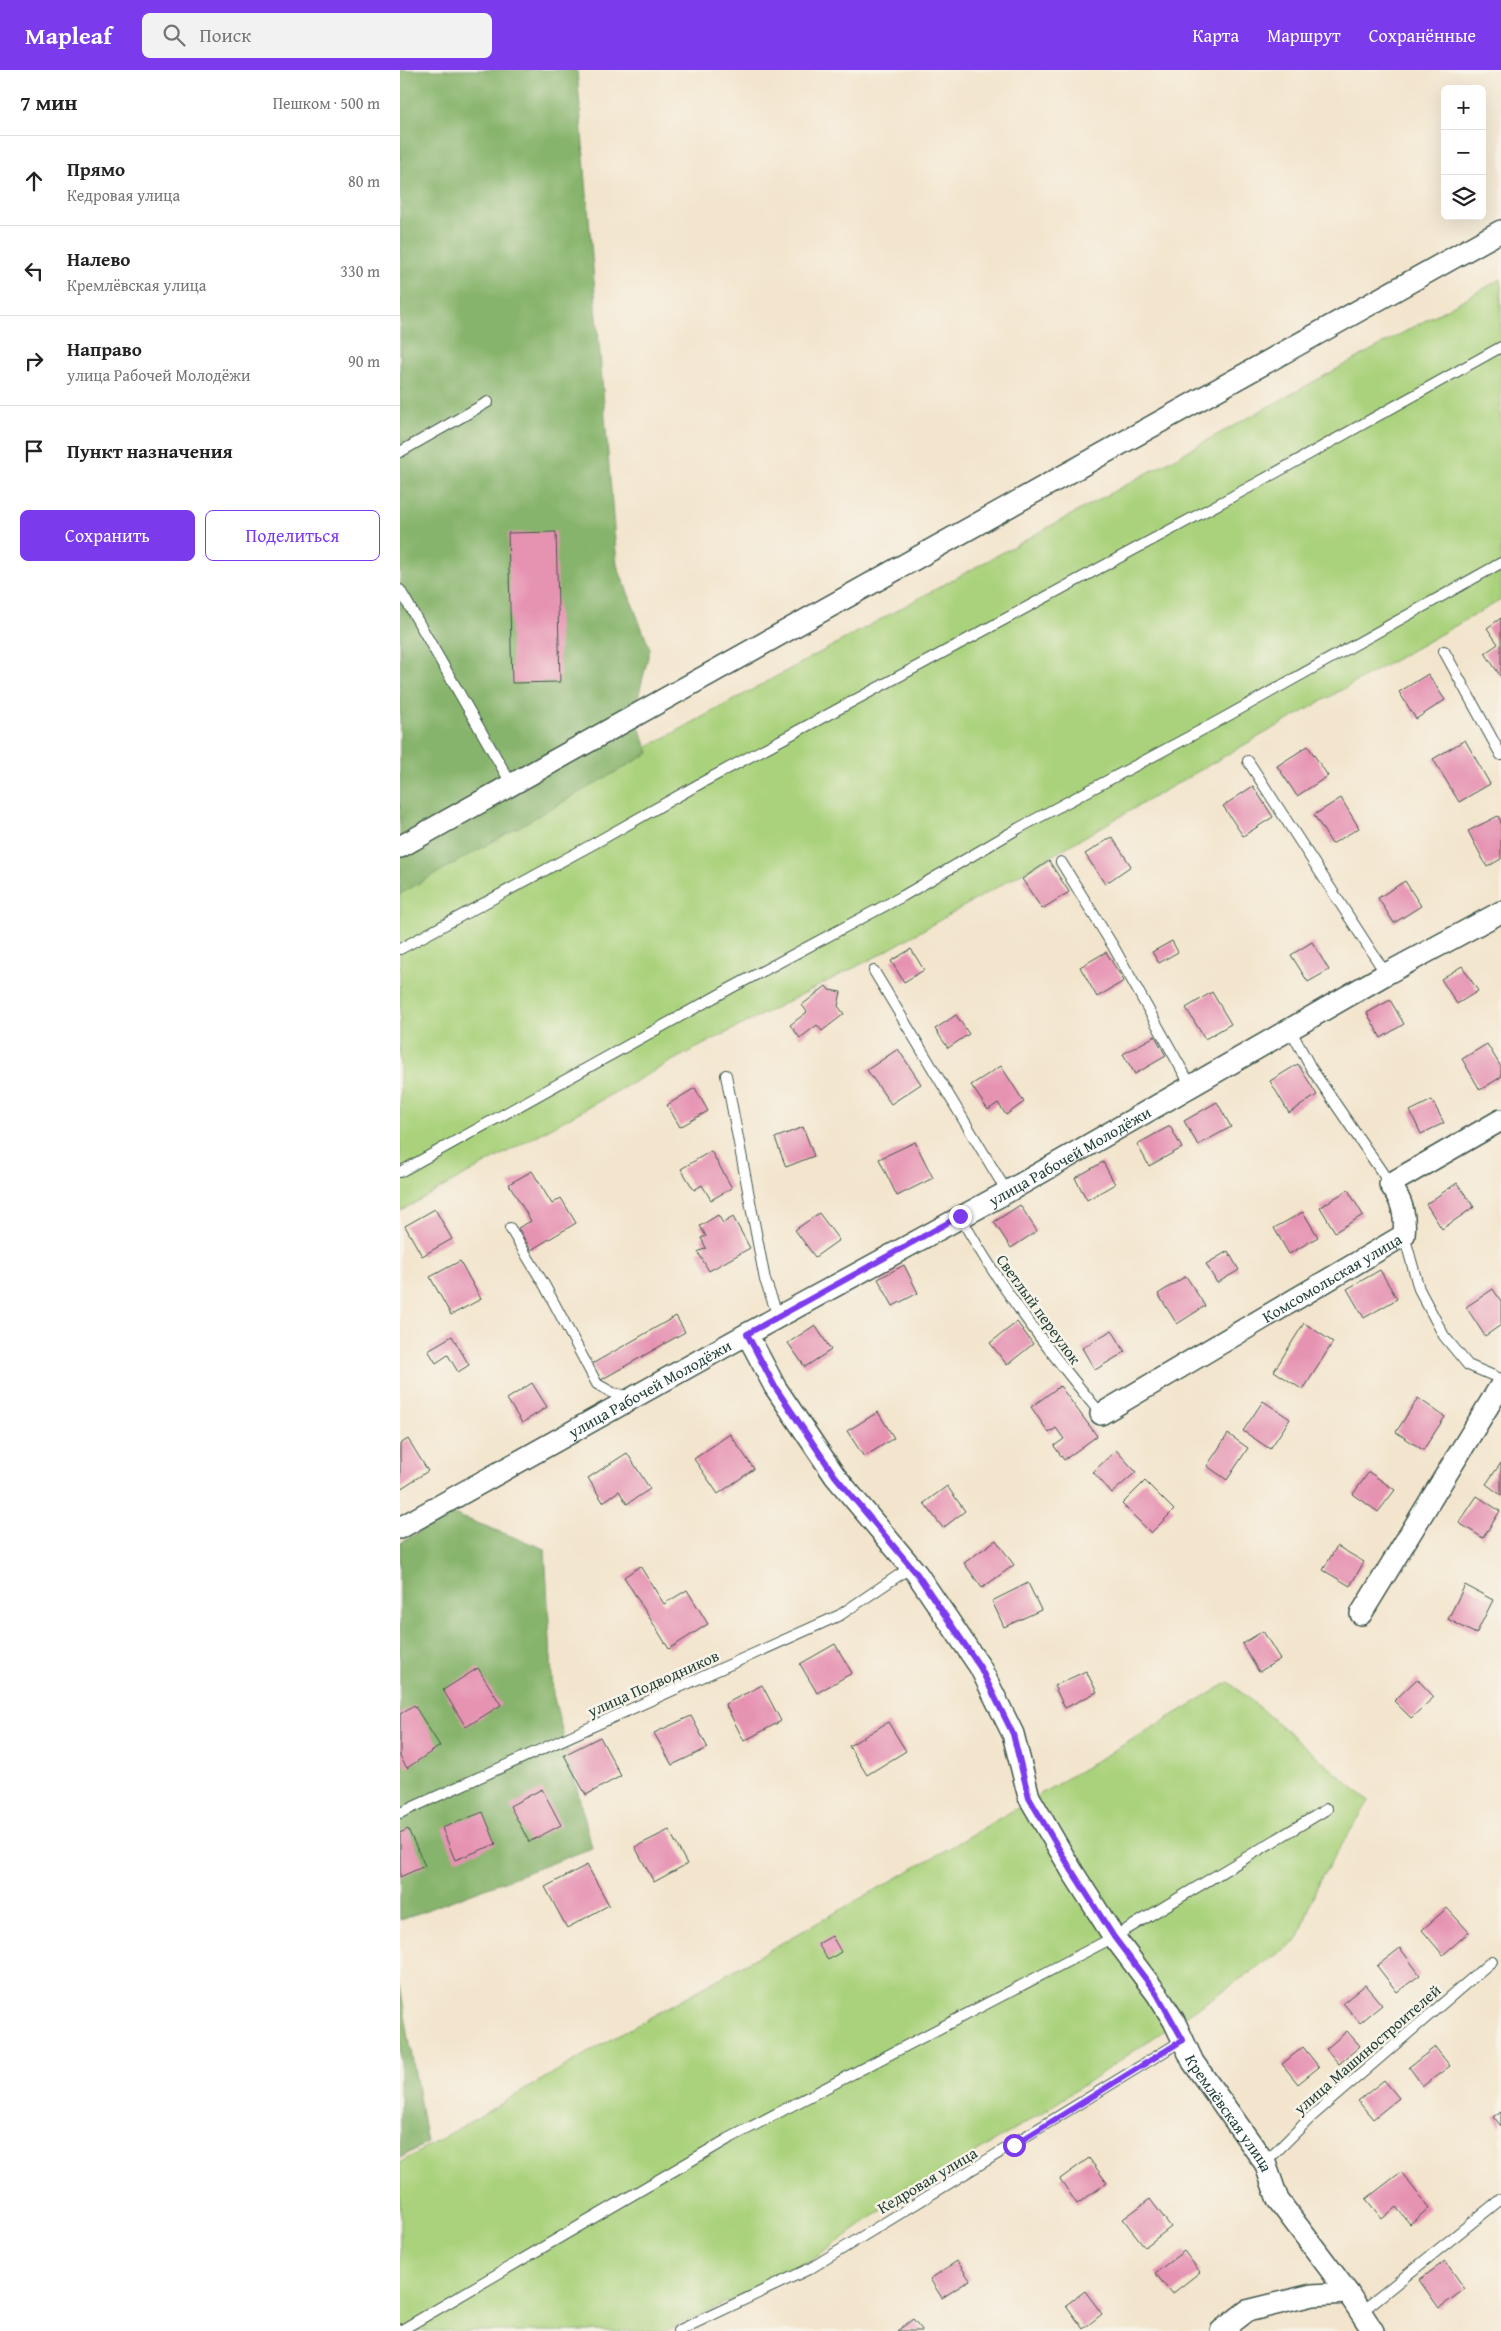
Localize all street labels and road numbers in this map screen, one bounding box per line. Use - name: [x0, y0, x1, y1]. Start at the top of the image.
- street label: улица Рабочей Молодёжи: [983, 1100, 1156, 1212]
- street label: Комсомольская улица: [1257, 1227, 1406, 1328]
- street label: Светлый переулок: [991, 1249, 1088, 1370]
- street label: улица Рабочей Молодёжи: [563, 1333, 736, 1444]
- street label: улица Подводников: [582, 1643, 723, 1723]
- street label: улица Машиностроителей: [1287, 1978, 1446, 2120]
- street label: Кремлёвская улица: [1179, 2050, 1279, 2175]
- street label: Кедровая улица: [872, 2140, 982, 2219]

